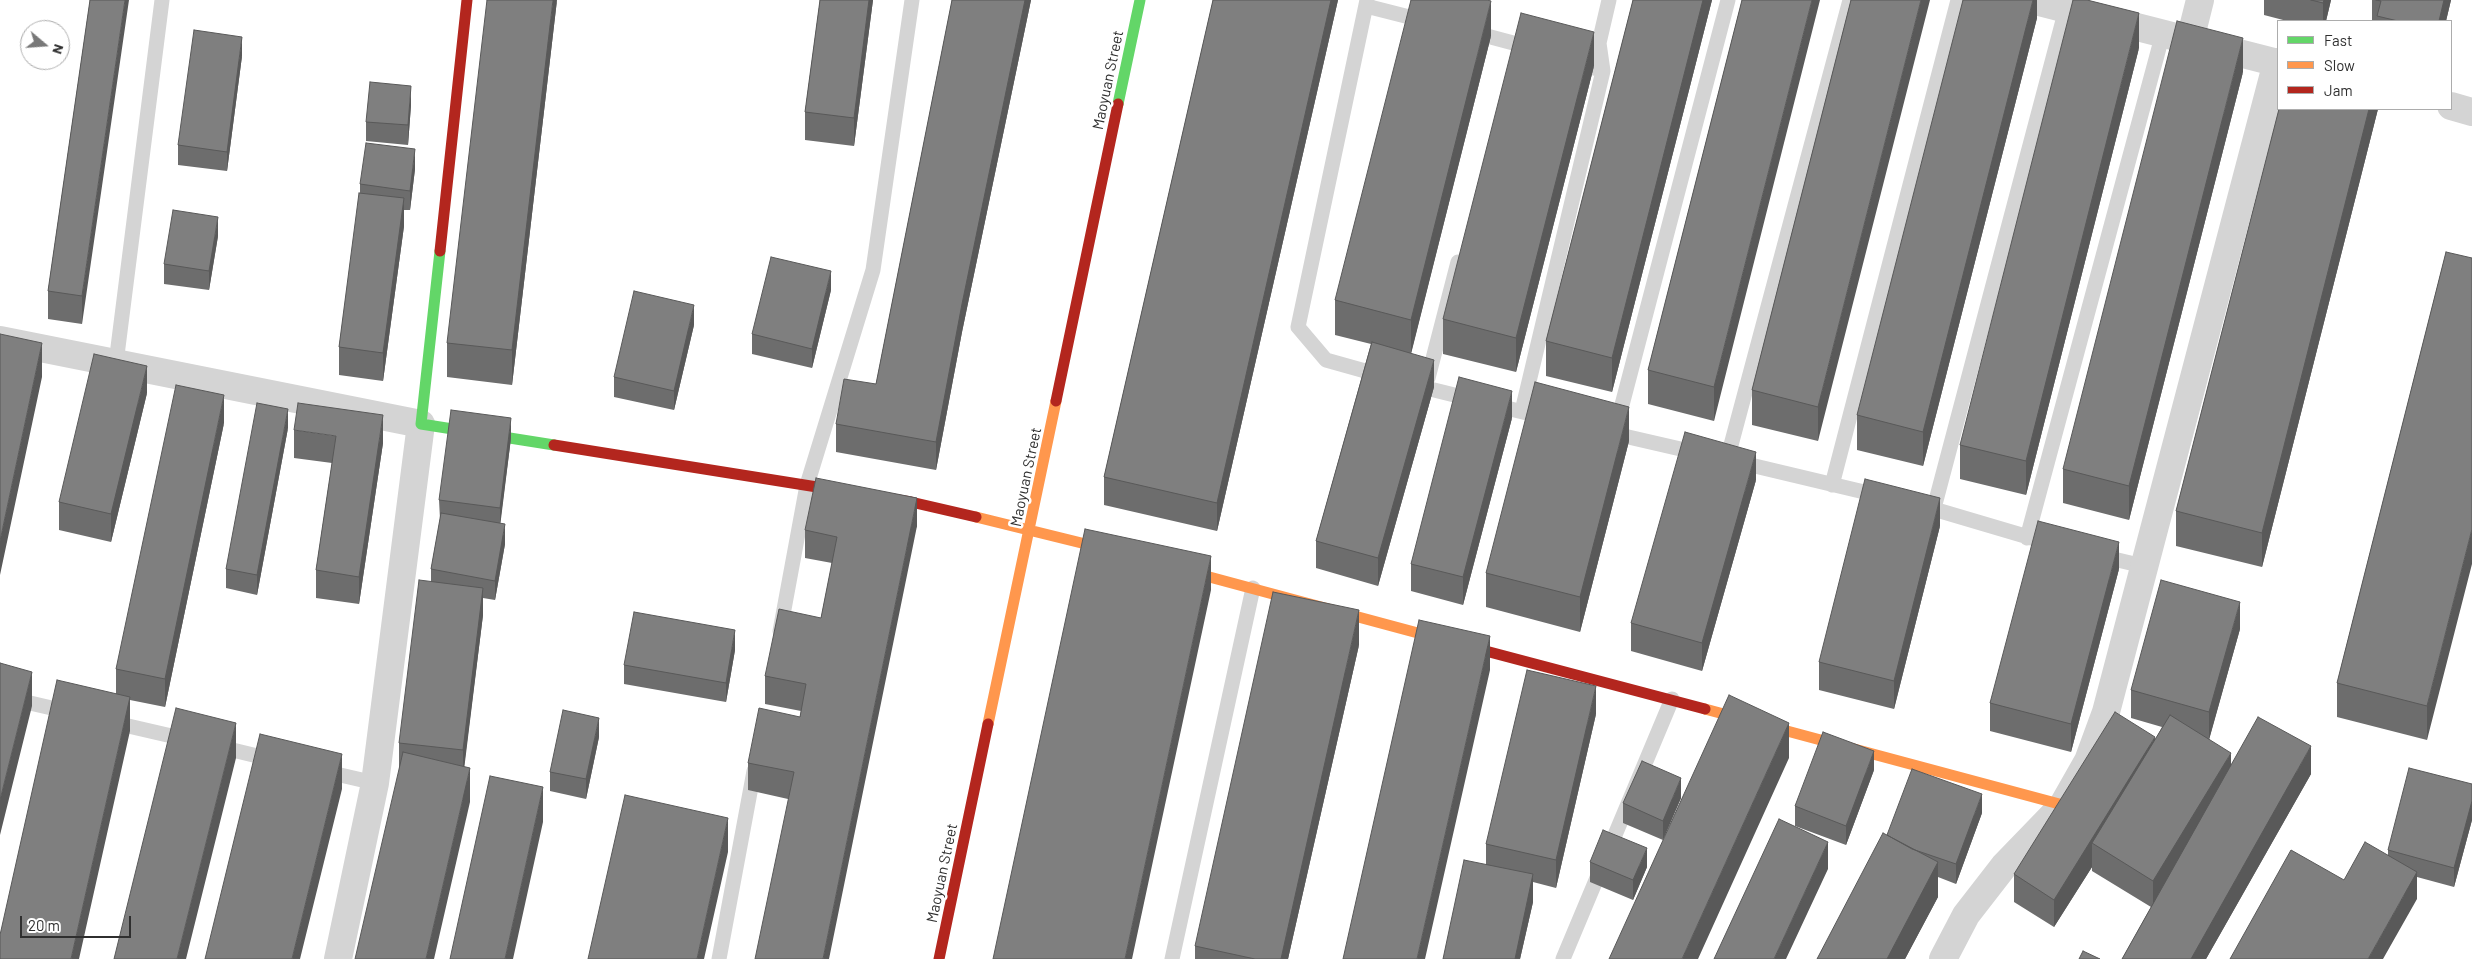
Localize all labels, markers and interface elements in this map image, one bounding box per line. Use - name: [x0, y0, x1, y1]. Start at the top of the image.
- north arrow: [20, 20, 70, 70]
- legend: [2277, 20, 2452, 110]
- street label: Maoyuan Street: [1089, 29, 1127, 131]
- text: Fast: [2324, 31, 2352, 49]
- text: N: [49, 42, 68, 57]
- text: Slow: [2324, 56, 2355, 74]
- text: Jam: [2324, 81, 2353, 99]
- street label: Maoyuan Street: [1007, 426, 1045, 528]
- street label: Maoyuan Street: [923, 822, 961, 924]
- scale bar: [22, 906, 134, 938]
- text: 20 m: [28, 916, 60, 934]

